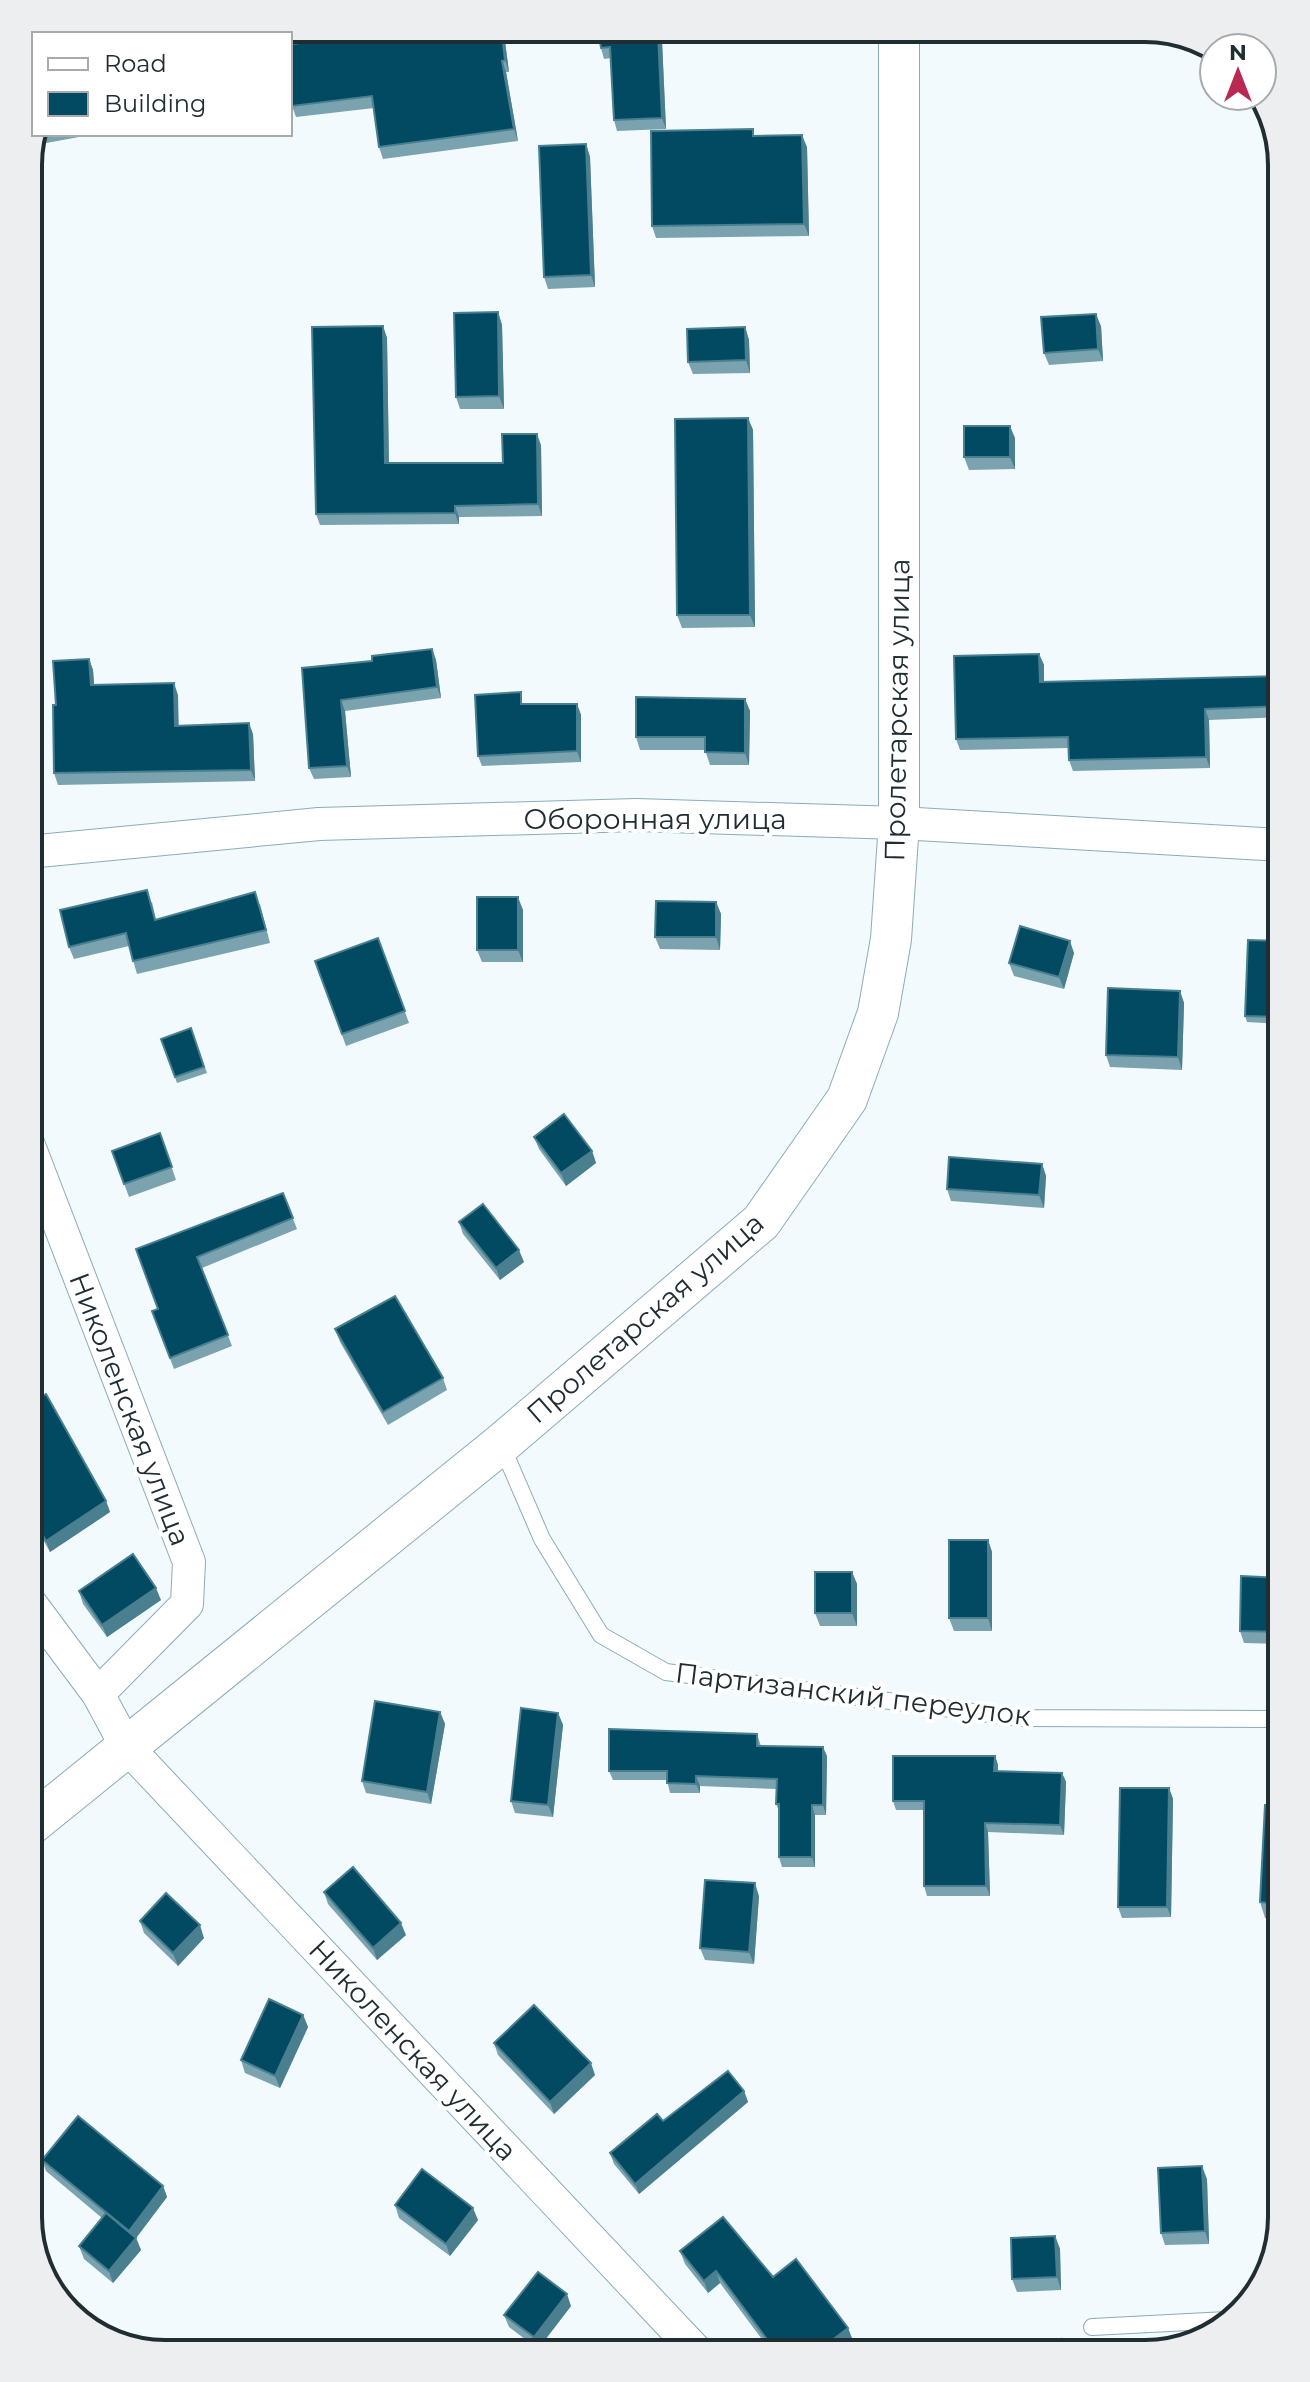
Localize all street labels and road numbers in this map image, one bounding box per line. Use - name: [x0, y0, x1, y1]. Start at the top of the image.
- street label: Пролетарская улица: [877, 558, 917, 862]
- street label: Оборонная улица: [524, 802, 786, 836]
- street label: Пролетарская улица: [520, 1206, 770, 1430]
- street label: Николенская улица: [62, 1268, 198, 1550]
- street label: Партизанский переулок: [673, 1655, 1033, 1733]
- street label: Николенская улица: [302, 1933, 524, 2167]

